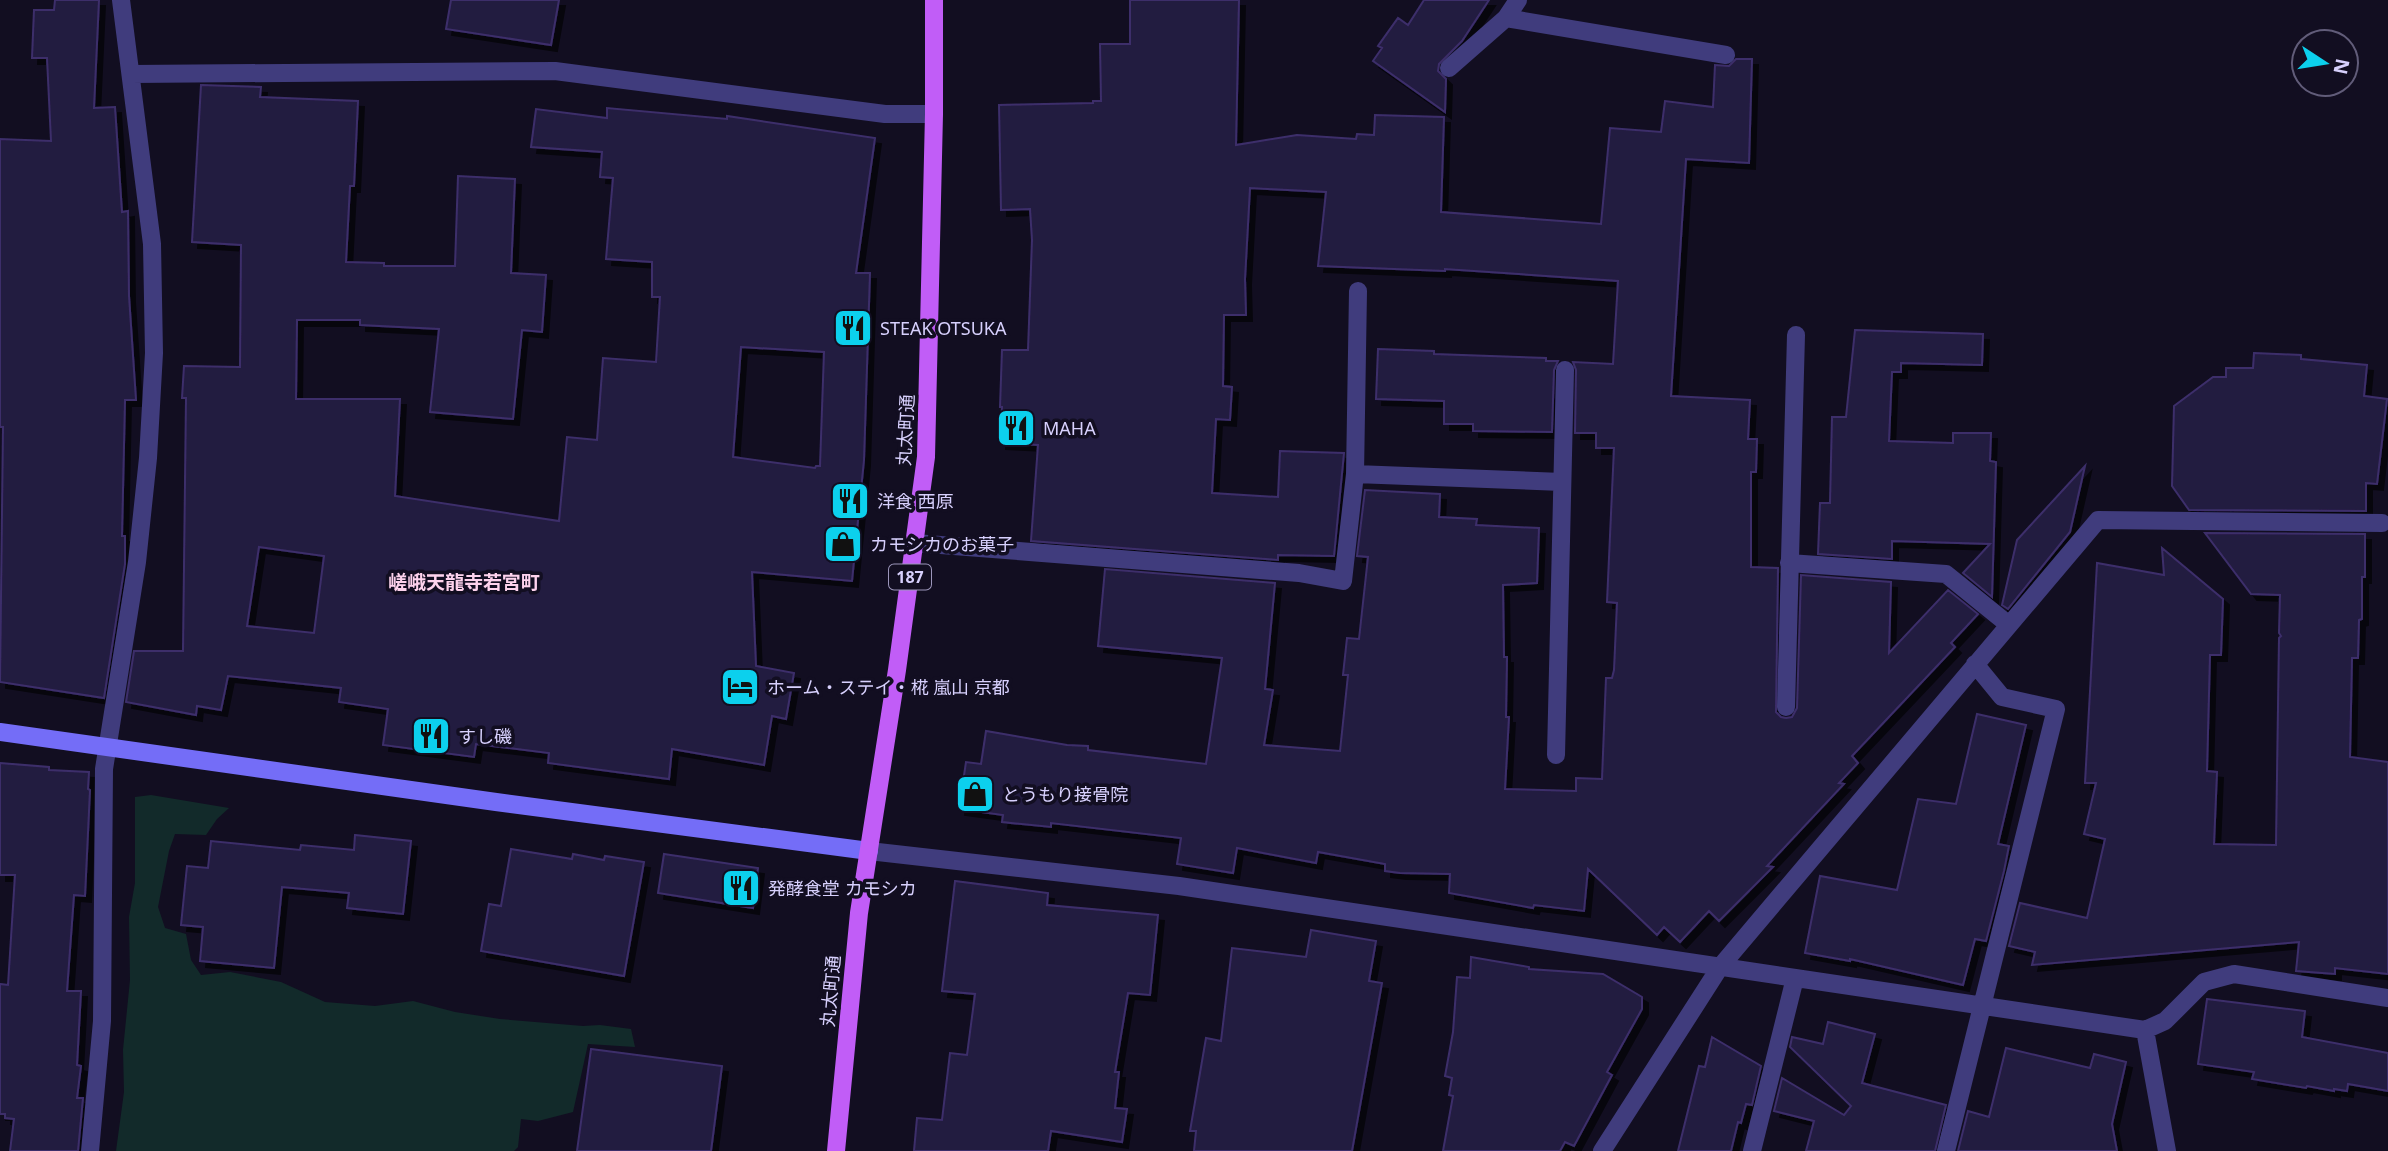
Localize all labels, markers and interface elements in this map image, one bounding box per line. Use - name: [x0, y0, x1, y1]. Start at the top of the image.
- north arrow: [2290, 28, 2360, 98]
- text: N: [2327, 56, 2356, 77]
- restaurant icon: STEAK OTSUKA: [832, 307, 874, 349]
- place label: STEAK OTSUKA: [880, 316, 1007, 340]
- street label: 丸太町通: [891, 393, 919, 467]
- restaurant icon: MAHA: [995, 407, 1037, 449]
- place label: MAHA: [1043, 416, 1096, 440]
- restaurant icon: 洋食 西原: [829, 480, 871, 522]
- place label: 洋食 西原: [877, 489, 954, 513]
- shop icon: カモシカのお菓子: [822, 523, 864, 565]
- place label: カモシカのお菓子: [870, 532, 1014, 556]
- road number: 187: [889, 564, 931, 590]
- district label: 嵯峨天龍寺若宮町: [388, 569, 540, 595]
- hotel icon: ホーム・ステイ・椛 嵐山 京都: [719, 666, 761, 708]
- place label: ホーム・ステイ・椛 嵐山 京都: [767, 675, 1010, 699]
- restaurant icon: すし磯: [410, 715, 452, 757]
- place label: すし磯: [458, 724, 512, 748]
- shop icon: とうもり接骨院: [954, 773, 996, 815]
- place label: とうもり接骨院: [1002, 782, 1128, 806]
- restaurant icon: 発酵食堂 カモシカ: [720, 867, 762, 909]
- place label: 発酵食堂 カモシカ: [768, 876, 917, 900]
- street label: 丸太町通: [815, 954, 845, 1028]

